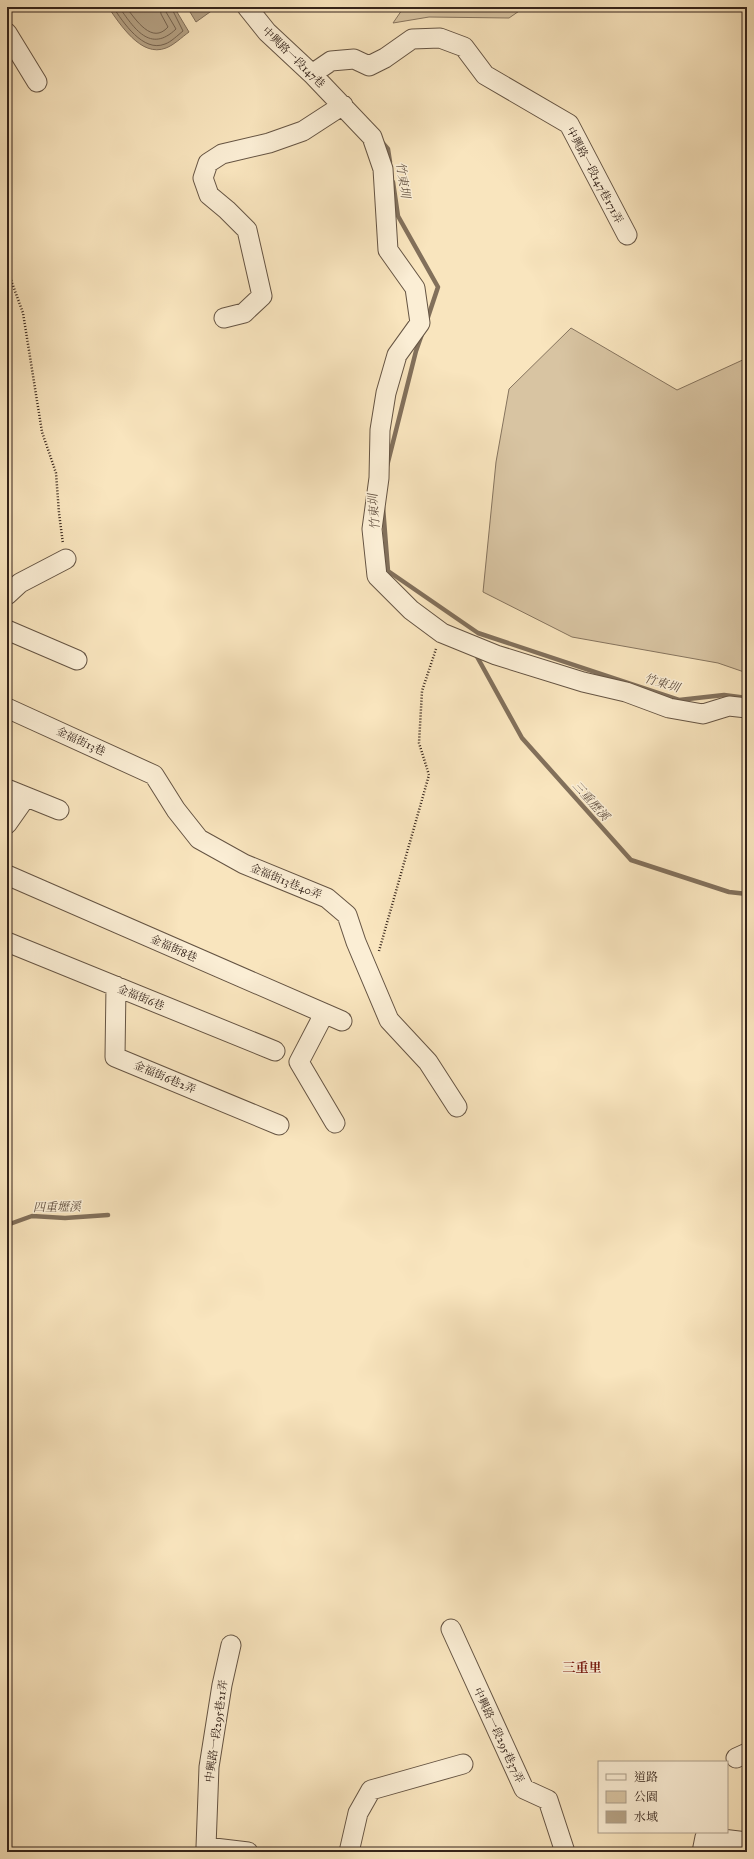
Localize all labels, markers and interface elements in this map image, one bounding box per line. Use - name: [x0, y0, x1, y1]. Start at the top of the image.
- street label: 中興路一段147巷: [260, 24, 328, 90]
- street label: 中興路一段147巷171弄: [564, 125, 626, 226]
- water label: 竹東圳: [393, 161, 413, 201]
- water label: 竹東圳: [366, 492, 382, 530]
- water label: 竹東圳: [643, 671, 683, 696]
- street label: 金福街13巷: [54, 724, 107, 758]
- water label: 三重歷溪: [570, 778, 614, 825]
- street label: 金福街13巷40弄: [248, 861, 324, 902]
- street label: 金福街8巷: [148, 932, 199, 965]
- street label: 金福街6巷: [115, 982, 166, 1013]
- street label: 金福街6巷2弄: [132, 1059, 198, 1096]
- water label: 四重壢溪: [33, 1200, 83, 1214]
- district label: 三重里: [562, 1660, 602, 1676]
- street label: 中興路一段295巷21弄: [203, 1679, 230, 1783]
- street label: 中興路一段295巷37弄: [471, 1685, 526, 1785]
- legend: [598, 1761, 728, 1833]
- text: 道路: [634, 1770, 658, 1784]
- text: 公園: [634, 1790, 658, 1804]
- text: 水域: [634, 1810, 658, 1824]

